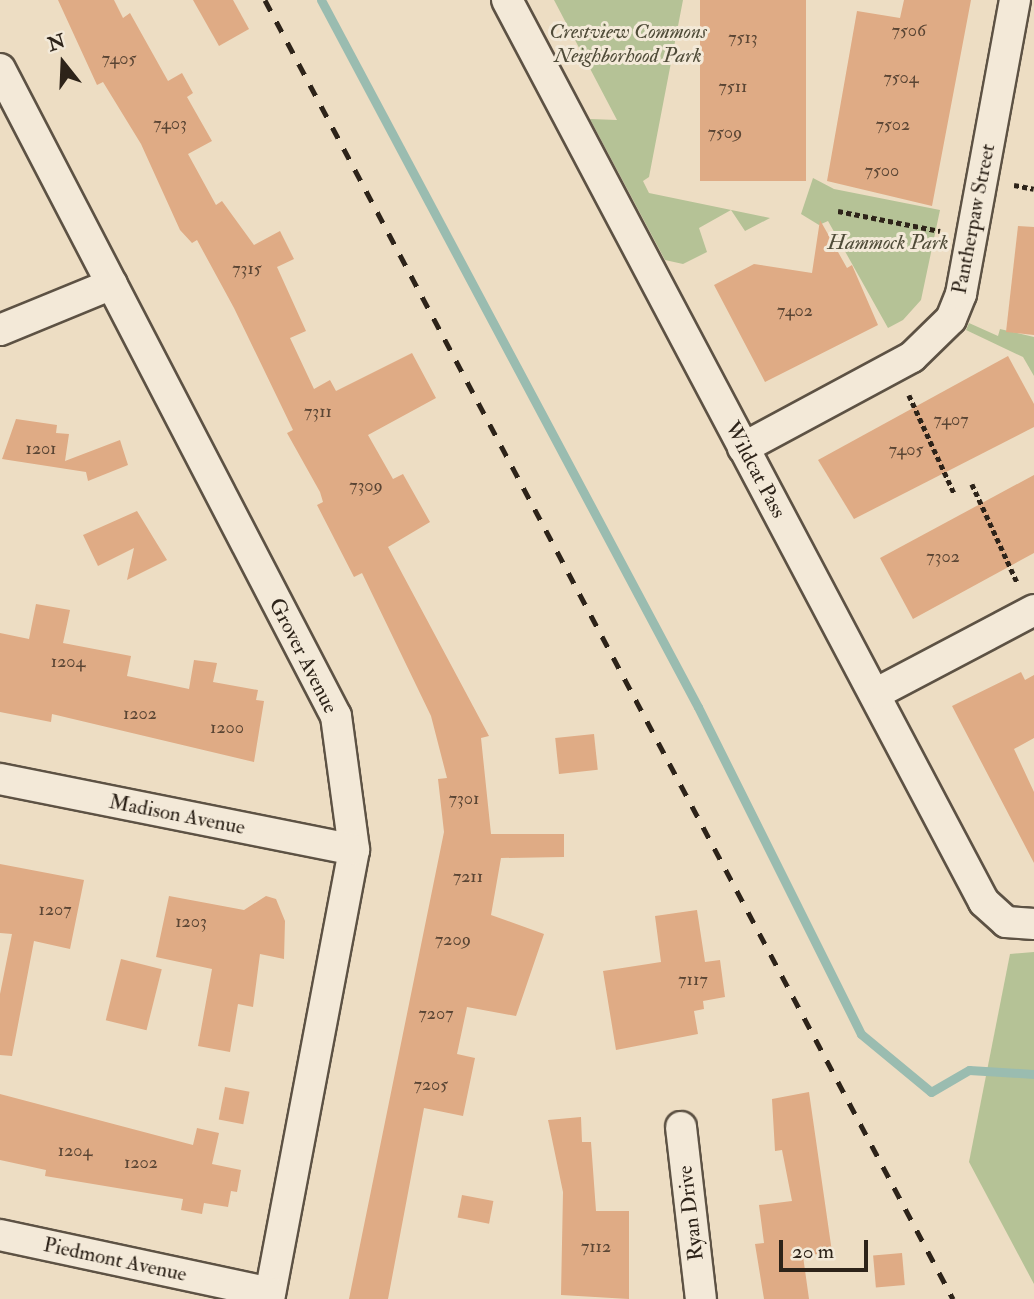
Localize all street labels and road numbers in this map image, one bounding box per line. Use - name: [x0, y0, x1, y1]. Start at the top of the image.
- street label: Pantherpaw Street: [947, 142, 1001, 296]
- street label: Wildcat Pass: [719, 417, 791, 523]
- street label: Grover Avenue: [263, 594, 343, 718]
- street label: Madison Avenue: [107, 789, 247, 841]
- street label: Ryan Drive: [673, 1164, 709, 1262]
- street label: Piedmont Avenue: [41, 1233, 189, 1287]

